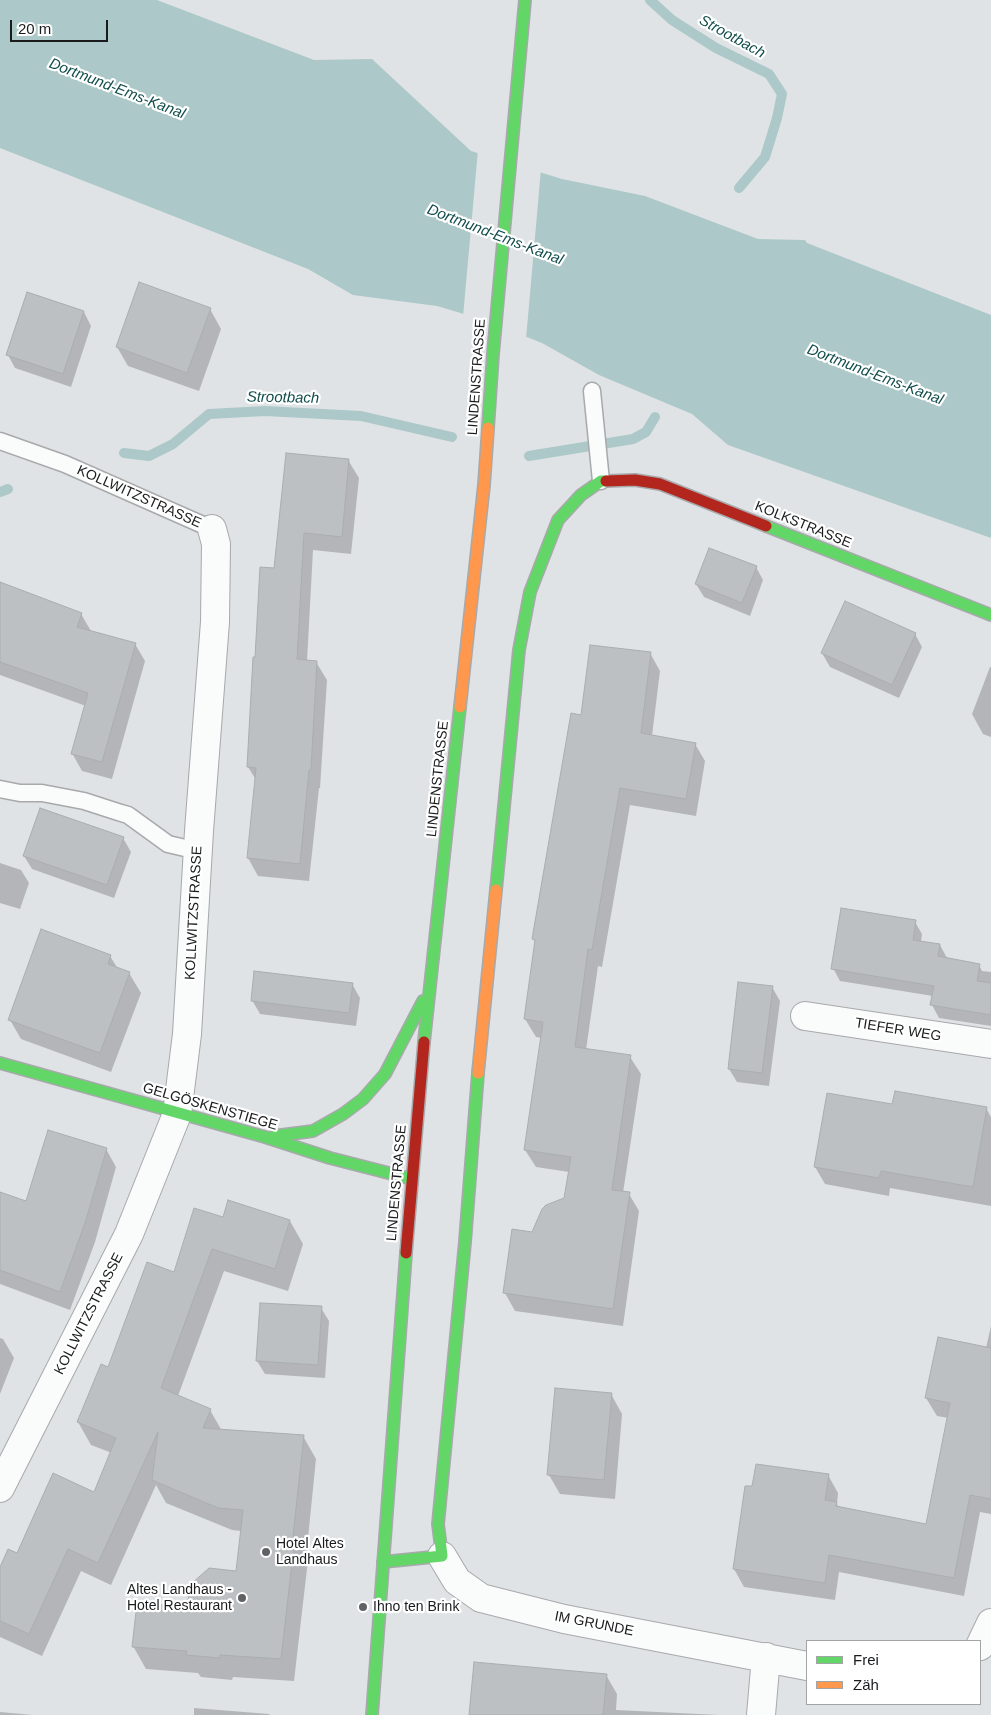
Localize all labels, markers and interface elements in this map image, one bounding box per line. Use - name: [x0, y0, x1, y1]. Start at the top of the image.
- scale bar: [12, 10, 110, 42]
- water label: Strootbach: [696, 12, 768, 62]
- text: 20 m: [18, 20, 51, 37]
- water label: Dortmund-Ems-Kanal: [46, 55, 188, 123]
- water label: Dortmund-Ems-Kanal: [424, 201, 566, 269]
- street label: LINDENSTRASSE: [465, 318, 489, 436]
- water label: Dortmund-Ems-Kanal: [804, 341, 946, 409]
- water label: Strootbach: [247, 388, 319, 408]
- street label: KOLLWITZSTRASSE: [74, 462, 204, 532]
- street label: KOLKSTRASSE: [752, 498, 854, 552]
- street label: LINDENSTRASSE: [424, 720, 452, 838]
- street label: KOLLWITZSTRASSE: [182, 845, 206, 981]
- street label: TIEFER WEG: [854, 1015, 942, 1045]
- street label: GELGÖSKENSTIEGE: [141, 1080, 279, 1134]
- street label: LINDENSTRASSE: [384, 1124, 410, 1242]
- street label: KOLLWITZSTRASSE: [51, 1250, 127, 1378]
- place label: Hotel Altes Landhaus: [276, 1536, 344, 1568]
- marker: Hotel Altes Landhaus: [260, 1546, 272, 1558]
- place label: Altes Landhaus - Hotel Restaurant: [127, 1582, 232, 1614]
- marker: Altes Landhaus - Hotel Restaurant: [236, 1592, 248, 1604]
- place label: Ihno ten Brink: [373, 1599, 459, 1615]
- marker: Ihno ten Brink: [357, 1601, 369, 1613]
- street label: IM GRUNDE: [553, 1608, 635, 1640]
- legend: [806, 1640, 981, 1705]
- text: Frei: [853, 1651, 879, 1668]
- text: Zäh: [853, 1676, 879, 1693]

